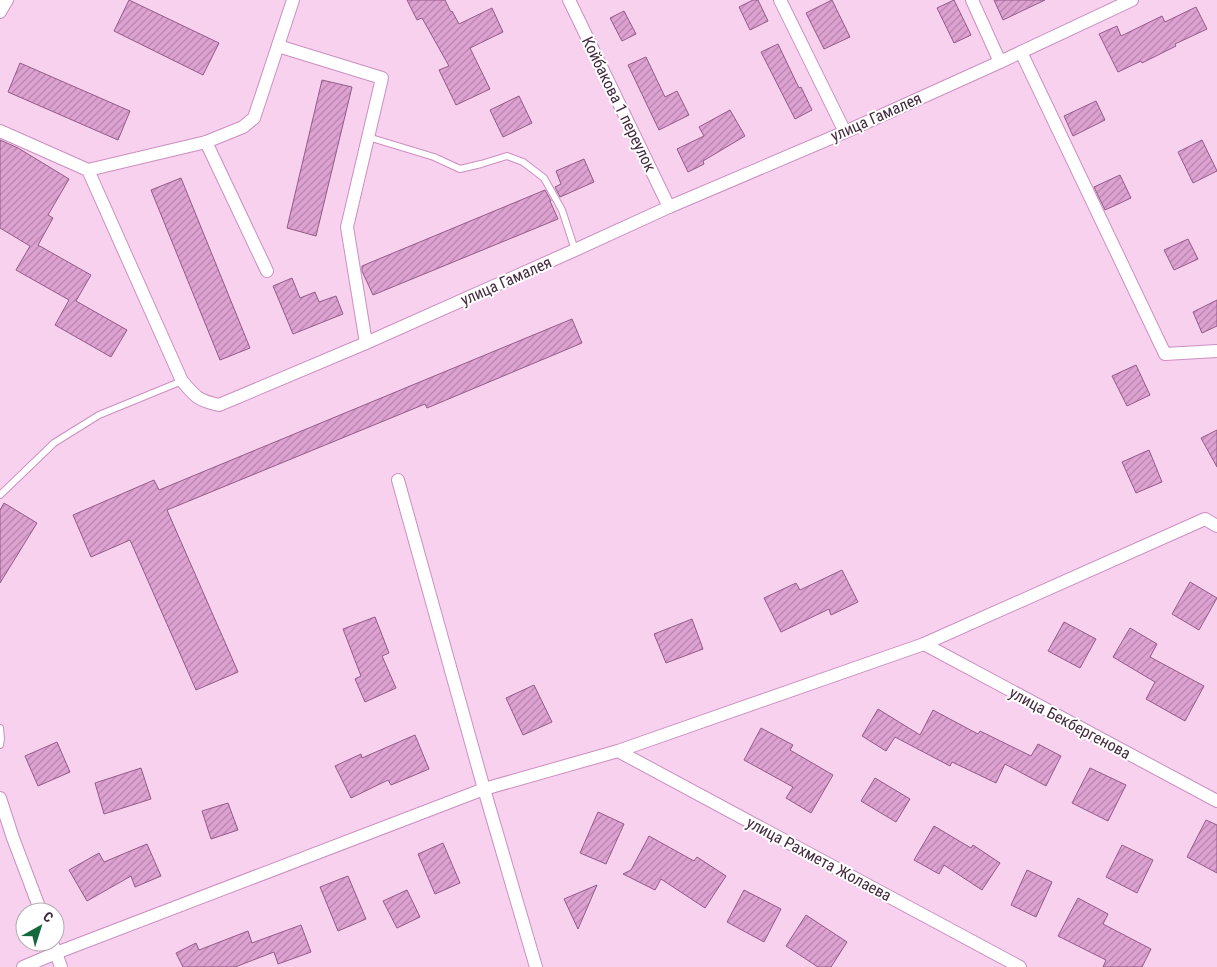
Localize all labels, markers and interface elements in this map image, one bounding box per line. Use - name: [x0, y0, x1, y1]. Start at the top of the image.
- street label: Койбакова 1 переулок: [578, 33, 660, 175]
- street label: улица Гамалея: [828, 88, 924, 146]
- street label: улица Гамалея: [458, 252, 554, 310]
- street label: улица Бекбергенова: [1006, 683, 1134, 763]
- street label: улица Рахмета Жолаева: [743, 813, 895, 905]
- north arrow: [15, 902, 65, 952]
- text: С: [40, 908, 56, 926]

